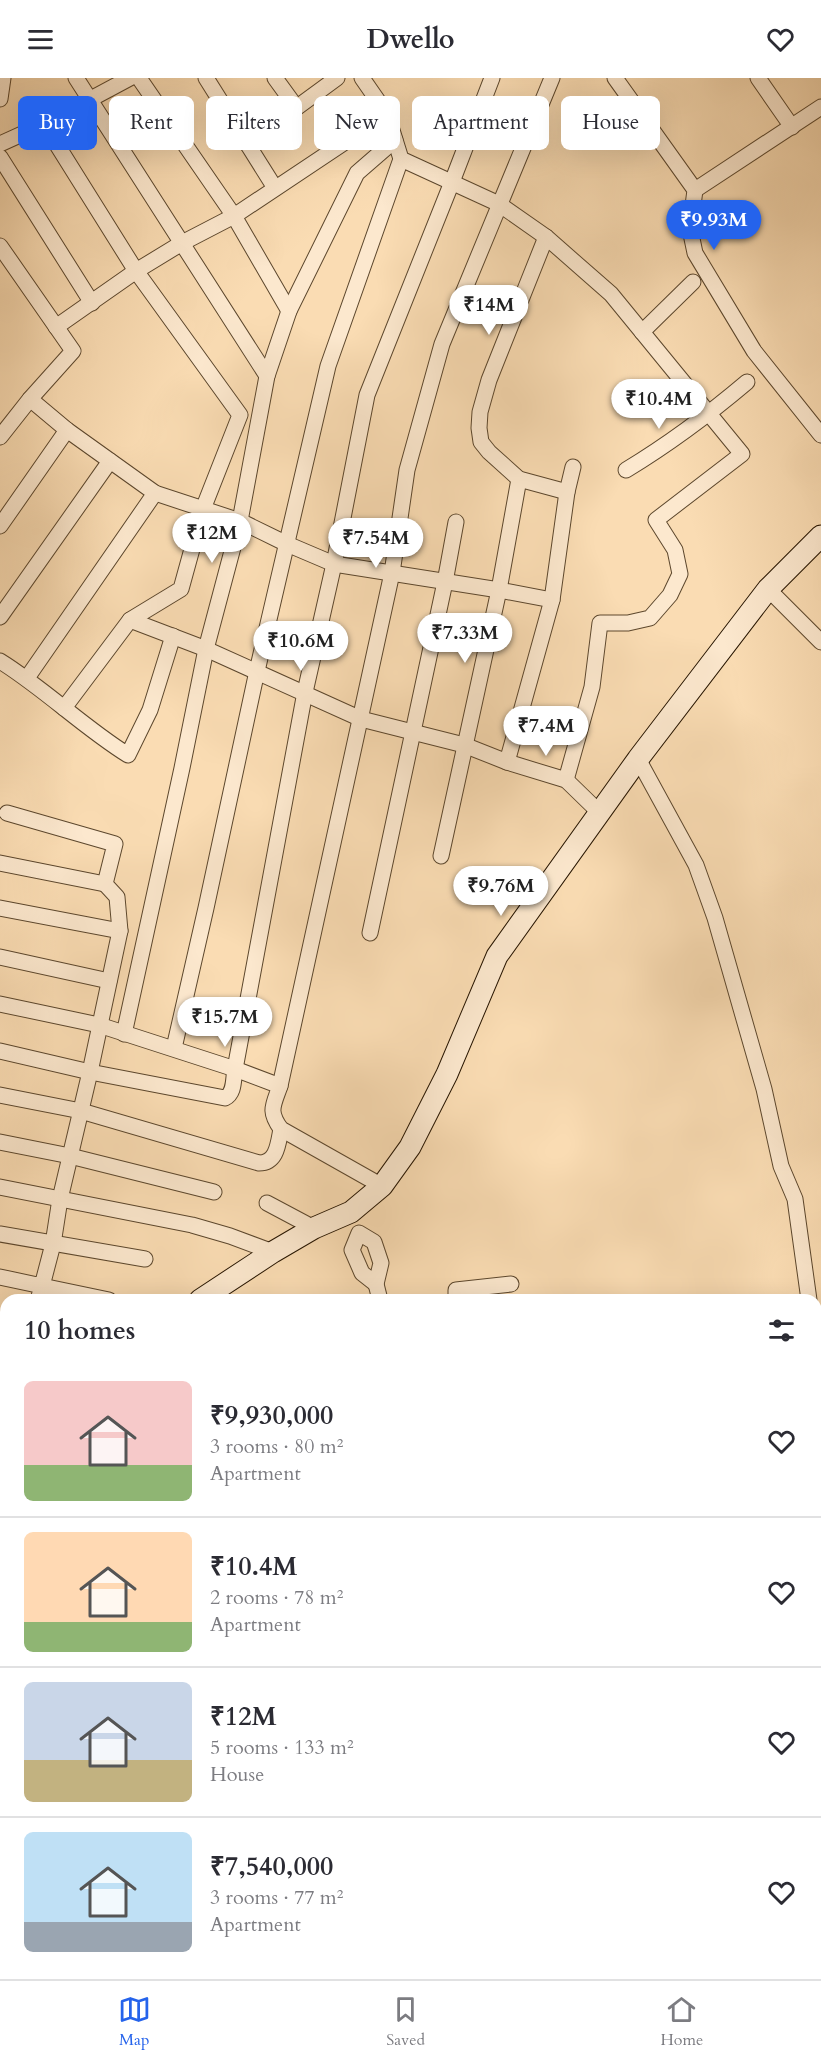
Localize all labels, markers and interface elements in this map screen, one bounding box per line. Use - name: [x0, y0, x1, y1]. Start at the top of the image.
- text: Dwello: [366, 21, 455, 58]
- icon: menu: [24, 23, 57, 56]
- icon: heart: [764, 23, 797, 56]
- chip: Buy: [18, 96, 97, 150]
- chip: Rent: [109, 96, 194, 150]
- chip: Filters: [206, 96, 302, 150]
- chip: New: [314, 96, 400, 150]
- chip: Apartment: [412, 96, 549, 150]
- chip: House: [561, 96, 660, 150]
- pin: ₹9.93M: [665, 200, 763, 251]
- text: ₹9.93M: [680, 206, 748, 233]
- pin: ₹14M: [453, 285, 525, 336]
- text: ₹14M: [463, 291, 515, 318]
- pin: ₹10.4M: [610, 379, 708, 430]
- text: ₹10.4M: [625, 385, 693, 412]
- pin: ₹12M: [176, 513, 248, 564]
- pin: ₹7.54M: [327, 518, 425, 569]
- text: ₹12M: [186, 519, 238, 546]
- text: ₹7.54M: [342, 524, 410, 551]
- pin: ₹7.33M: [416, 613, 514, 664]
- text: ₹7.33M: [431, 619, 499, 646]
- pin: ₹10.6M: [252, 621, 350, 672]
- text: ₹10.6M: [267, 627, 335, 654]
- pin: ₹7.4M: [504, 706, 588, 757]
- text: ₹7.4M: [517, 712, 575, 739]
- pin: ₹9.76M: [452, 866, 550, 917]
- text: ₹9.76M: [467, 872, 535, 899]
- pin: ₹15.7M: [176, 997, 274, 1048]
- text: ₹15.7M: [191, 1003, 259, 1030]
- text: 10 homes: [24, 1313, 135, 1348]
- icon: filters: [765, 1314, 798, 1347]
- text: ₹9,930,000: [210, 1398, 333, 1433]
- icon: home: [72, 1405, 144, 1477]
- icon: heart: [765, 1425, 798, 1458]
- text: 3 rooms · 80 m²: [210, 1433, 343, 1460]
- text: Apartment: [210, 1460, 301, 1487]
- text: ₹10.4M: [210, 1549, 298, 1584]
- icon: home: [72, 1556, 144, 1628]
- icon: heart: [765, 1576, 798, 1609]
- text: 2 rooms · 78 m²: [210, 1584, 343, 1611]
- text: Apartment: [210, 1611, 301, 1638]
- text: ₹12M: [210, 1699, 277, 1734]
- icon: home: [72, 1706, 144, 1778]
- icon: heart: [765, 1726, 798, 1759]
- text: 5 rooms · 133 m²: [210, 1734, 354, 1761]
- text: House: [210, 1761, 264, 1788]
- text: ₹7,540,000: [210, 1849, 333, 1884]
- icon: home: [72, 1856, 144, 1928]
- icon: heart: [765, 1876, 798, 1909]
- text: 3 rooms · 77 m²: [210, 1884, 343, 1911]
- text: Apartment: [210, 1911, 301, 1938]
- tab: Map: [118, 1993, 151, 2051]
- tab: Saved: [386, 1993, 425, 2051]
- tab: Home: [660, 1993, 703, 2051]

